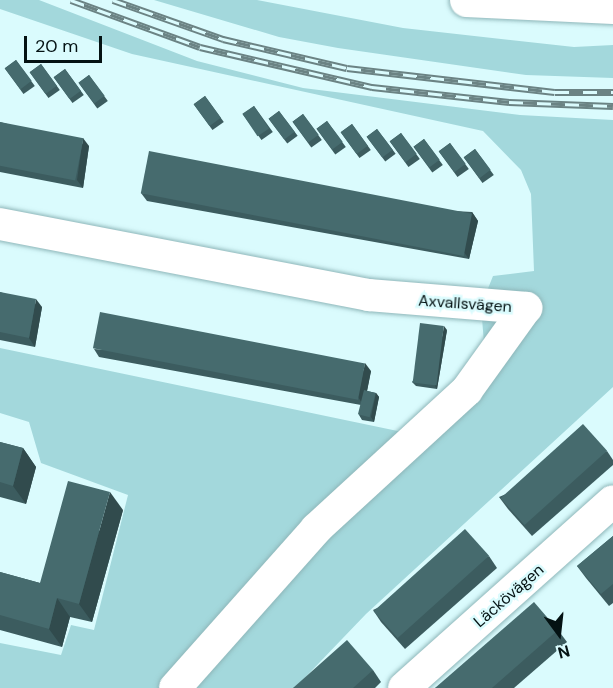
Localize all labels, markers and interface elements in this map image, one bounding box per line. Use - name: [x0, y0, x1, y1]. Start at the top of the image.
- scale bar: [27, 24, 105, 62]
- text: 20 m: [35, 34, 78, 58]
- street label: Axvallsvägen: [418, 291, 512, 317]
- street label: Läckövägen: [470, 560, 548, 632]
- north arrow: [529, 604, 589, 664]
- text: N: [555, 640, 572, 664]

